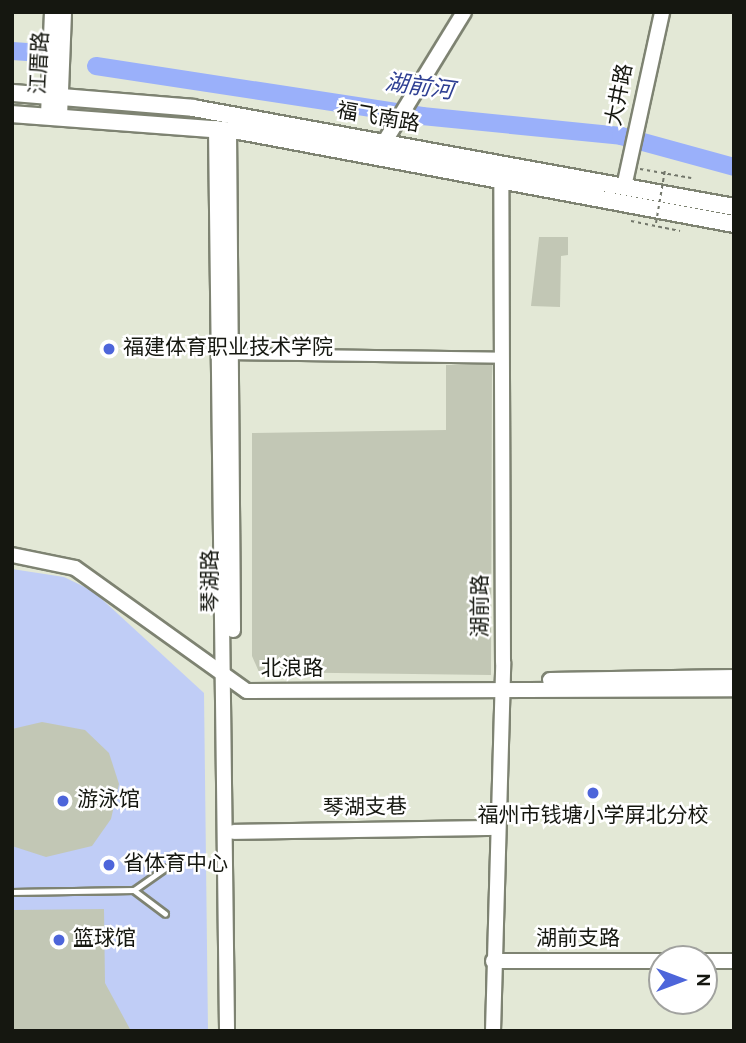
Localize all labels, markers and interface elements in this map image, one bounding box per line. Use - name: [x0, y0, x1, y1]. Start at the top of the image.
- street label: 江厝路: [27, 31, 55, 95]
- street label: 大井路: [603, 62, 639, 128]
- water label: 湖前河: [383, 71, 455, 107]
- street label: 福飞南路: [334, 99, 422, 139]
- place label: 福建体育职业技术学院: [123, 336, 333, 362]
- marker: 福建体育职业技术学院: [101, 341, 117, 357]
- street label: 琴湖路: [199, 550, 225, 612]
- street label: 湖前路: [469, 575, 495, 637]
- street label: 北浪路: [261, 657, 323, 683]
- marker: 福州市钱塘小学屏北分校: [585, 785, 601, 801]
- place label: 游泳馆: [77, 788, 140, 814]
- marker: 游泳馆: [55, 793, 71, 809]
- street label: 琴湖支巷: [323, 796, 407, 822]
- place label: 福州市钱塘小学屏北分校: [478, 804, 708, 830]
- place label: 省体育中心: [123, 852, 228, 878]
- marker: 省体育中心: [101, 857, 117, 873]
- place label: 篮球馆: [73, 927, 136, 953]
- street label: 湖前支路: [536, 927, 620, 953]
- marker: 篮球馆: [51, 932, 67, 948]
- north arrow: [648, 945, 718, 1015]
- text: N: [690, 973, 714, 987]

